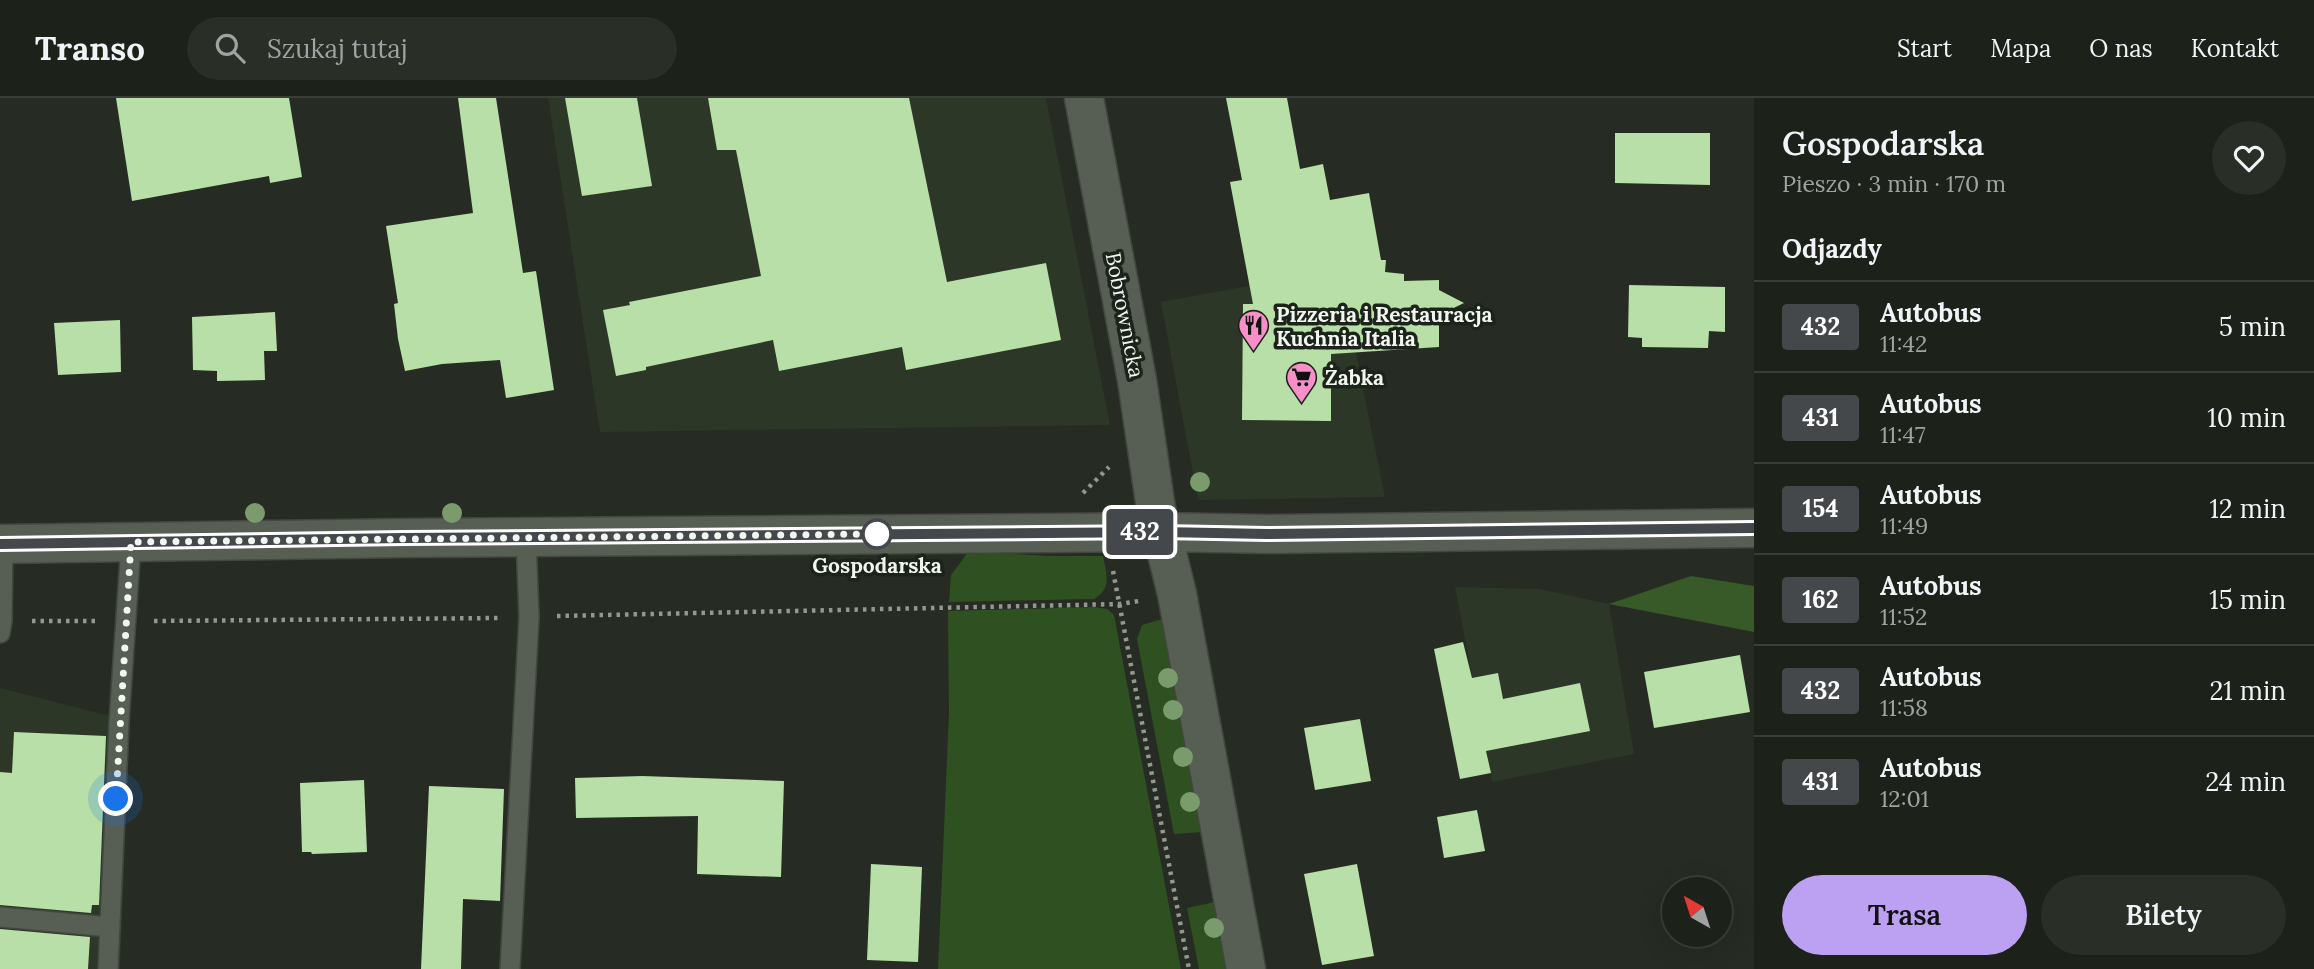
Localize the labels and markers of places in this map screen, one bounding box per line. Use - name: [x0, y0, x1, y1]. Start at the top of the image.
- place label: Pizzeria i Restauracja Kuchnia Italia: [1276, 301, 1493, 352]
- restaurant icon: Pizzeria i Restauracja Kuchnia Italia: [1236, 309, 1270, 353]
- supermarket icon: Żabka: [1285, 360, 1319, 404]
- place label: Żabka: [1325, 364, 1384, 391]
- marker: Gospodarska: [862, 519, 892, 549]
- place label: Gospodarska: [812, 552, 942, 579]

